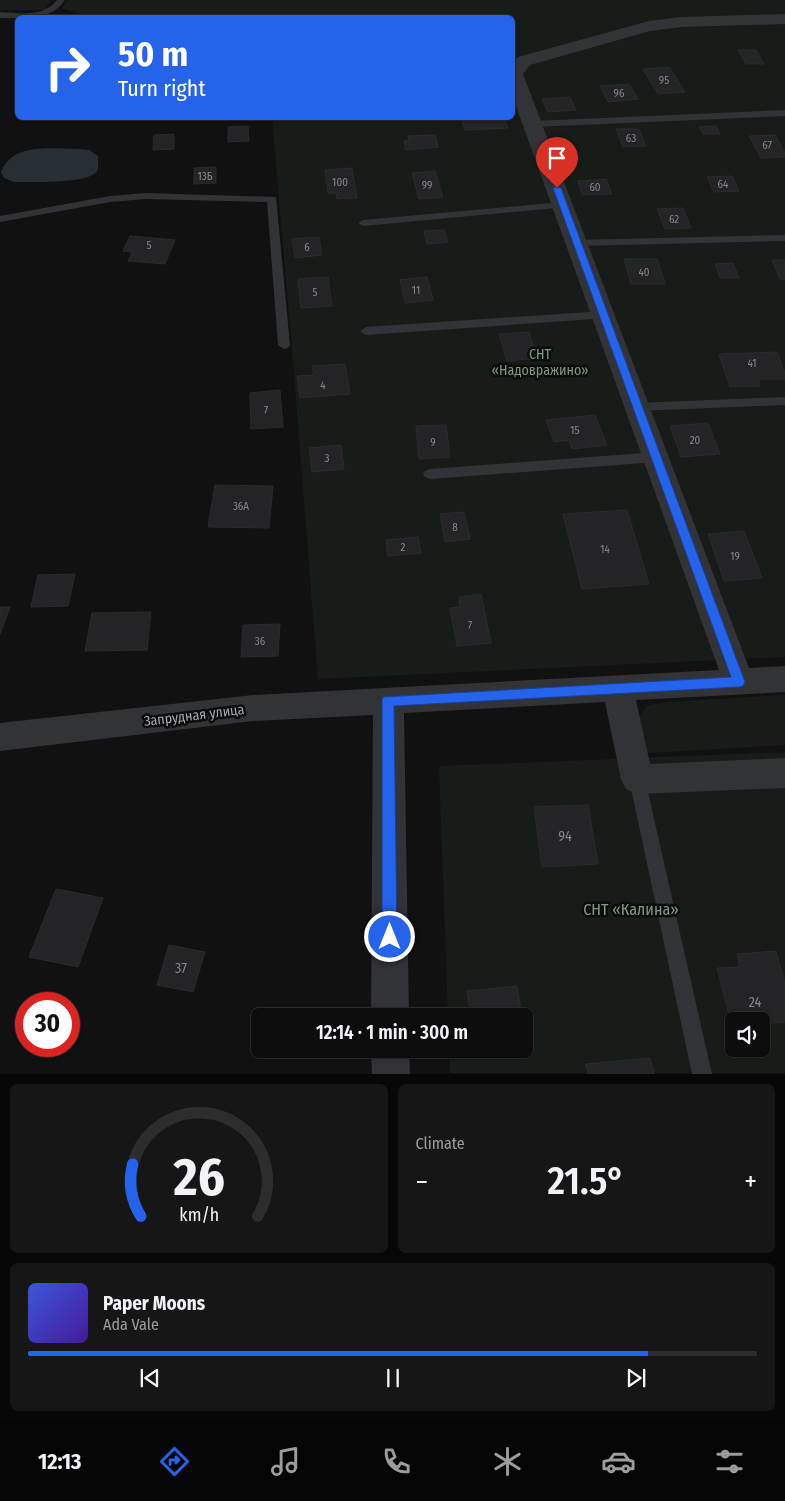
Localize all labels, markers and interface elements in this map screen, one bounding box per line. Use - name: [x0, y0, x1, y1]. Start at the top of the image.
- text: 50 m: [118, 33, 188, 75]
- icon: right: [35, 35, 100, 100]
- house number: 95: [659, 74, 669, 87]
- text: Turn right: [118, 75, 206, 102]
- house number: 96: [614, 87, 625, 100]
- house number: 63: [626, 132, 636, 145]
- pin: [536, 137, 578, 188]
- house number: 67: [762, 139, 772, 152]
- icon: arrive: [543, 144, 571, 172]
- house number: 13Б: [197, 170, 213, 183]
- house number: 100: [332, 176, 348, 189]
- house number: 64: [718, 178, 729, 191]
- house number: 99: [422, 179, 432, 192]
- house number: 60: [589, 181, 601, 194]
- house number: 62: [669, 213, 679, 226]
- house number: 5: [146, 239, 152, 252]
- house number: 6: [304, 241, 310, 254]
- house number: 40: [638, 266, 650, 279]
- house number: 11: [412, 284, 420, 297]
- house number: 5: [312, 286, 318, 299]
- park label: СНТ «Надовражино»: [492, 346, 589, 379]
- house number: 41: [747, 357, 757, 370]
- house number: 4: [320, 379, 326, 392]
- house number: 7: [264, 404, 269, 417]
- house number: 15: [570, 424, 580, 437]
- house number: 20: [690, 434, 701, 447]
- house number: 9: [430, 436, 436, 449]
- house number: 3: [325, 452, 330, 465]
- house number: 36А: [233, 500, 249, 513]
- house number: 8: [452, 521, 458, 534]
- house number: 2: [401, 541, 406, 554]
- house number: 14: [600, 543, 610, 556]
- house number: 19: [730, 550, 740, 563]
- house number: 7: [468, 619, 473, 632]
- house number: 36: [255, 635, 266, 648]
- street label: Запрудная улица: [143, 701, 245, 730]
- house number: 94: [558, 828, 572, 845]
- park label: СНТ «Калина»: [583, 900, 679, 919]
- position arrow: [363, 910, 415, 962]
- house number: 37: [175, 960, 187, 977]
- speed limit sign: 30: [15, 992, 80, 1057]
- house number: 24: [749, 994, 762, 1011]
- map controls: [725, 1012, 770, 1057]
- button: sound: [725, 1012, 770, 1057]
- text: 12:14 · 1 min · 300 m: [316, 1021, 468, 1044]
- text: Climate: [416, 1134, 465, 1153]
- text: 26: [172, 1146, 224, 1209]
- text: 21.5°: [548, 1158, 625, 1204]
- text: −: [416, 1165, 428, 1198]
- text: +: [744, 1165, 757, 1198]
- text: km/h: [179, 1204, 219, 1226]
- text: Paper Moons: [103, 1292, 205, 1315]
- text: Ada Vale: [103, 1315, 159, 1334]
- icon: previous: [136, 1364, 164, 1392]
- icon: pause: [379, 1364, 407, 1392]
- icon: next: [622, 1364, 650, 1392]
- icon: directions: [157, 1444, 192, 1479]
- icon: music: [268, 1444, 303, 1479]
- icon: phone: [379, 1444, 414, 1479]
- icon: climate: [490, 1444, 525, 1479]
- icon: car: [601, 1444, 636, 1479]
- icon: filters: [712, 1444, 747, 1479]
- text: 12:13: [38, 1448, 81, 1475]

